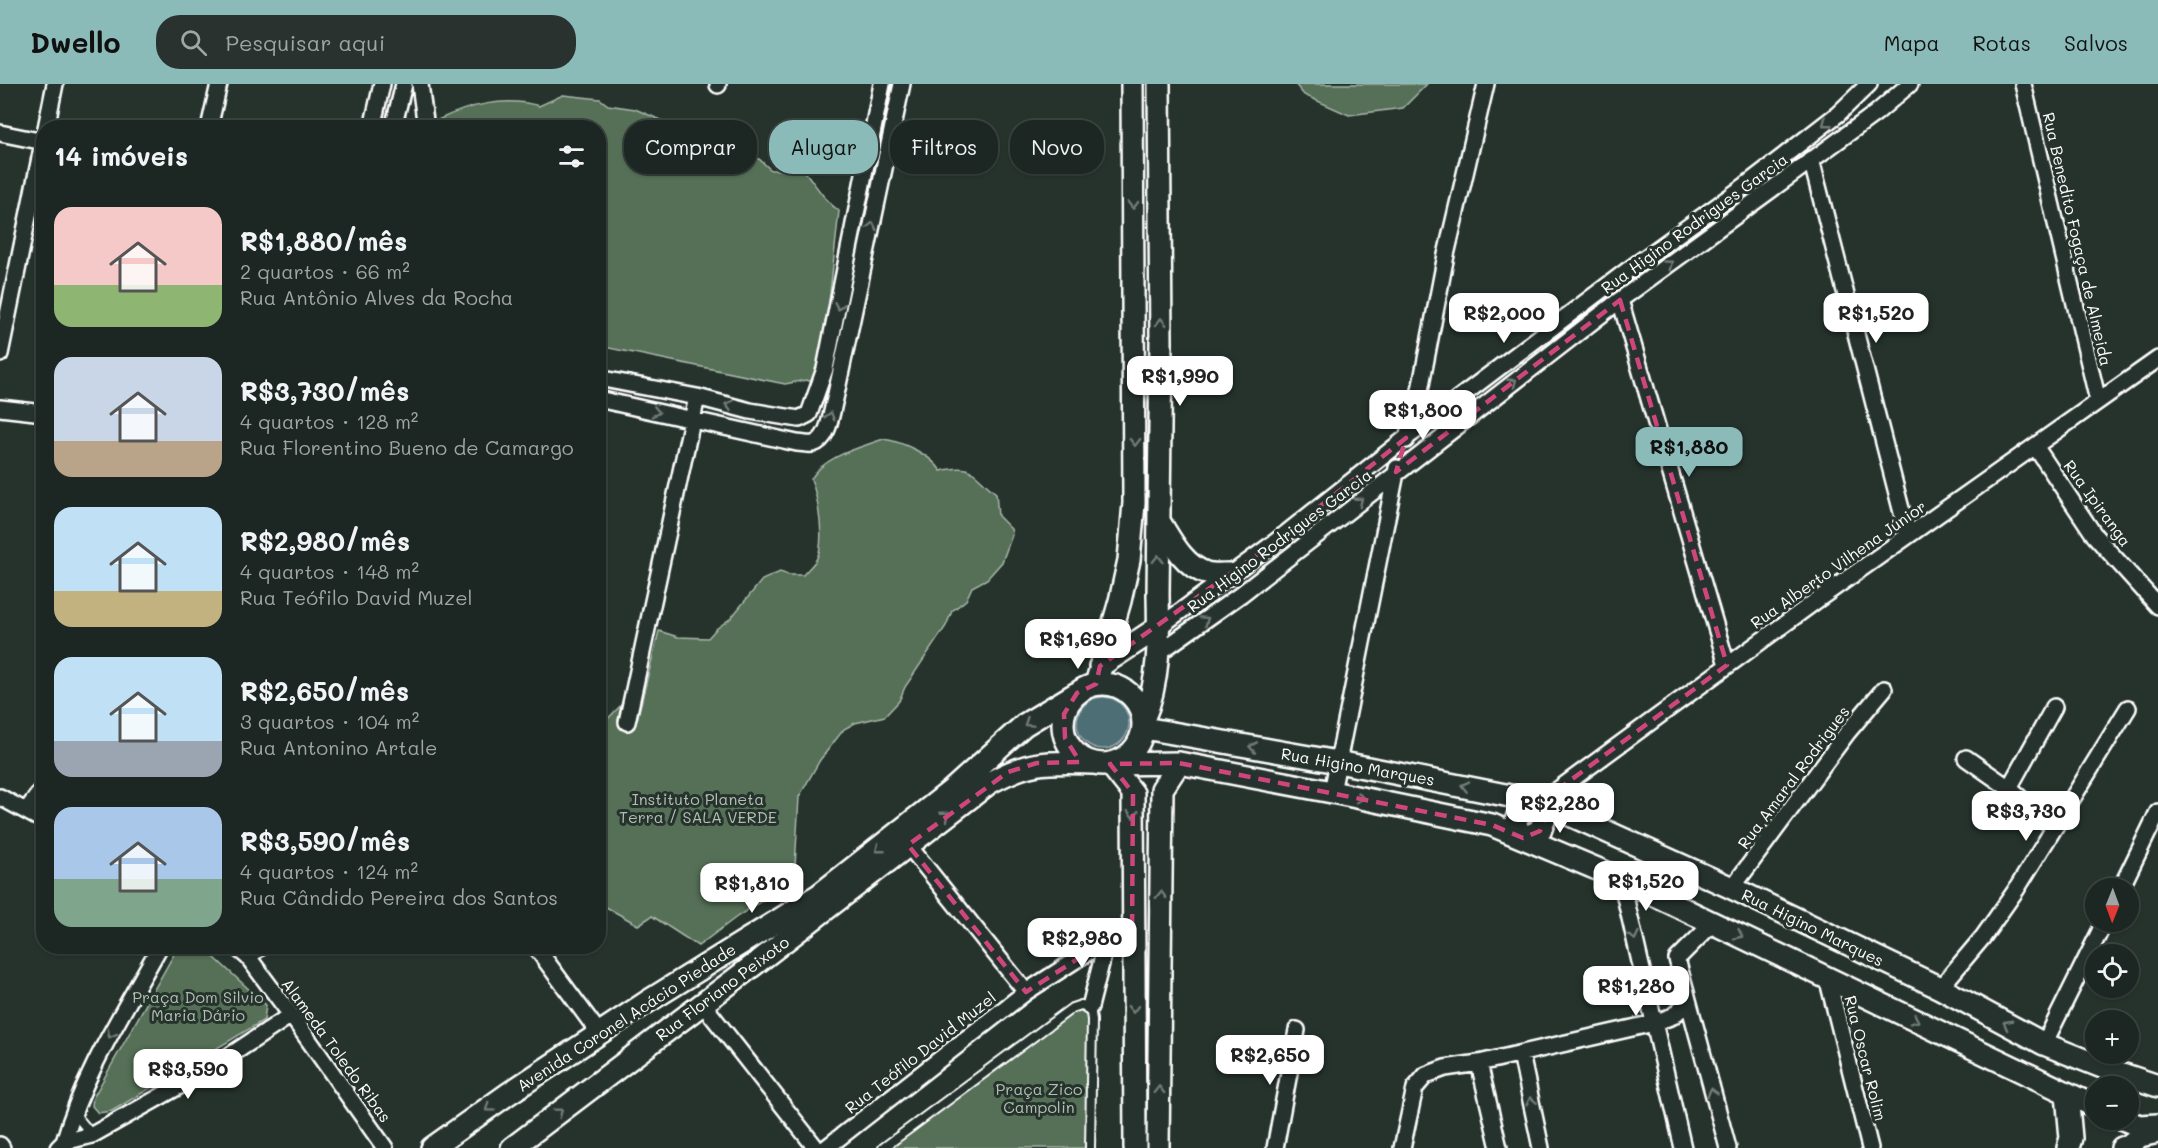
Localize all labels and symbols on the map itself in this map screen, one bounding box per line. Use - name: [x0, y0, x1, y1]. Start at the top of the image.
- street label: Rua Benedito Fogaça de Almeida: [2039, 110, 2117, 368]
- one-way arrow: [1821, 116, 1832, 127]
- street label: Rua Higino Rodrigues Garcia: [1596, 148, 1792, 298]
- one-way arrow: [1127, 201, 1139, 210]
- one-way arrow: [865, 221, 878, 231]
- one-way arrow: [1662, 260, 1673, 271]
- pin: R$2,000: [1449, 293, 1559, 344]
- pin: R$1,520: [1821, 293, 1931, 344]
- one-way arrow: [833, 301, 846, 311]
- one-way arrow: [1155, 317, 1167, 326]
- pin: R$1,990: [1125, 356, 1235, 407]
- one-way arrow: [1507, 378, 1518, 389]
- pin: R$1,800: [1368, 390, 1478, 441]
- one-way arrow: [724, 400, 734, 412]
- one-way arrow: [650, 404, 660, 417]
- one-way arrow: [823, 411, 835, 422]
- pin: R$1,880: [1634, 427, 1744, 478]
- one-way arrow: [1128, 438, 1141, 447]
- street label: Rua Ipiranga: [2060, 456, 2136, 550]
- street label: Rua Higino Rodrigues Garcia: [1183, 464, 1376, 616]
- street label: Rua Alberto Vilhena Júnior: [1746, 495, 1930, 633]
- one-way arrow: [1352, 498, 1363, 509]
- one-way arrow: [1152, 554, 1165, 563]
- one-way arrow: [1198, 616, 1209, 627]
- pin: R$1,690: [1023, 619, 1133, 670]
- street label: Rua Amaral Rodrigues: [1732, 701, 1854, 853]
- one-way arrow: [1023, 716, 1034, 727]
- one-way arrow: [1248, 741, 1258, 754]
- street label: Rua Higino Marques: [1280, 742, 1436, 790]
- one-way arrow: [1460, 781, 1470, 794]
- pin: R$2,280: [1505, 783, 1615, 834]
- park label: Instituto Planeta Terra / SALA VERDE: [619, 788, 777, 827]
- one-way arrow: [1355, 791, 1365, 804]
- pin: R$3,730: [1971, 791, 2081, 842]
- one-way arrow: [1127, 810, 1139, 819]
- one-way arrow: [940, 811, 951, 822]
- one-way arrow: [874, 842, 885, 853]
- pin: R$1,520: [1591, 861, 1701, 912]
- pin: R$1,810: [697, 863, 807, 914]
- north arrow: [2085, 878, 2139, 932]
- street label: Rua Higino Marques: [1739, 883, 1887, 971]
- one-way arrow: [1155, 890, 1167, 899]
- pin: R$2,980: [1027, 918, 1137, 969]
- one-way arrow: [1733, 928, 1744, 940]
- street label: Rua Floriano Peixoto: [651, 931, 793, 1045]
- one-way arrow: [1627, 931, 1640, 941]
- street label: Avenida Coronel Acácio Piedade: [512, 938, 740, 1096]
- pin: R$1,280: [1581, 966, 1691, 1017]
- street label: Alameda Toledo Ribas: [278, 974, 396, 1126]
- park label: Praça Dom Silvio Maria Dário: [132, 986, 264, 1025]
- street label: Rua Teófilo David Muzel: [840, 986, 1000, 1118]
- street label: Rua Oscar Rolim: [1840, 993, 1892, 1123]
- one-way arrow: [1127, 1005, 1139, 1014]
- one-way arrow: [1908, 1012, 1919, 1024]
- one-way arrow: [2003, 1020, 2013, 1031]
- one-way arrow: [107, 1028, 118, 1039]
- pin: R$2,650: [1215, 1035, 1325, 1086]
- pin: R$3,590: [133, 1049, 243, 1100]
- park label: Praça Zico Campolin: [996, 1078, 1082, 1117]
- one-way arrow: [1153, 1085, 1165, 1094]
- one-way arrow: [1707, 1087, 1719, 1097]
- one-way arrow: [1525, 1096, 1538, 1106]
- one-way arrow: [485, 1100, 496, 1111]
- one-way arrow: [552, 1109, 563, 1120]

